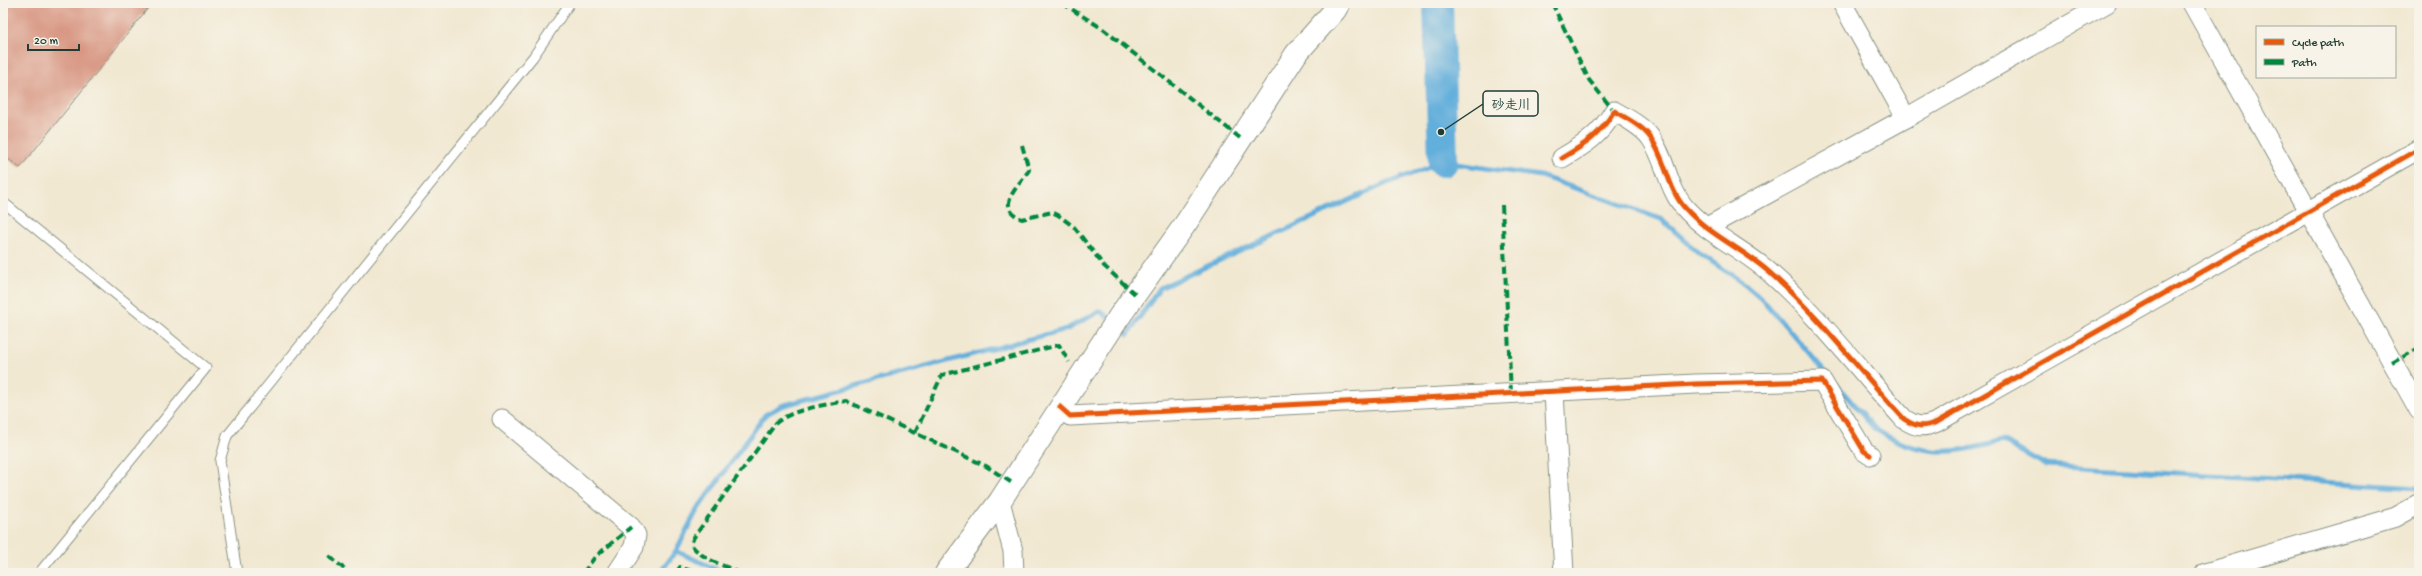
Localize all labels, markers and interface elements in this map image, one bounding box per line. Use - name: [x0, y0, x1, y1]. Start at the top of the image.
- scale bar: [28, 26, 79, 52]
- legend: [2256, 26, 2396, 78]
- text: 20 m: [34, 35, 59, 49]
- text: Cycle path: [2292, 37, 2345, 51]
- text: Path: [2291, 57, 2317, 71]
- callout: 砂走川: [1483, 91, 1538, 116]
- text: 砂走川: [1491, 98, 1531, 114]

